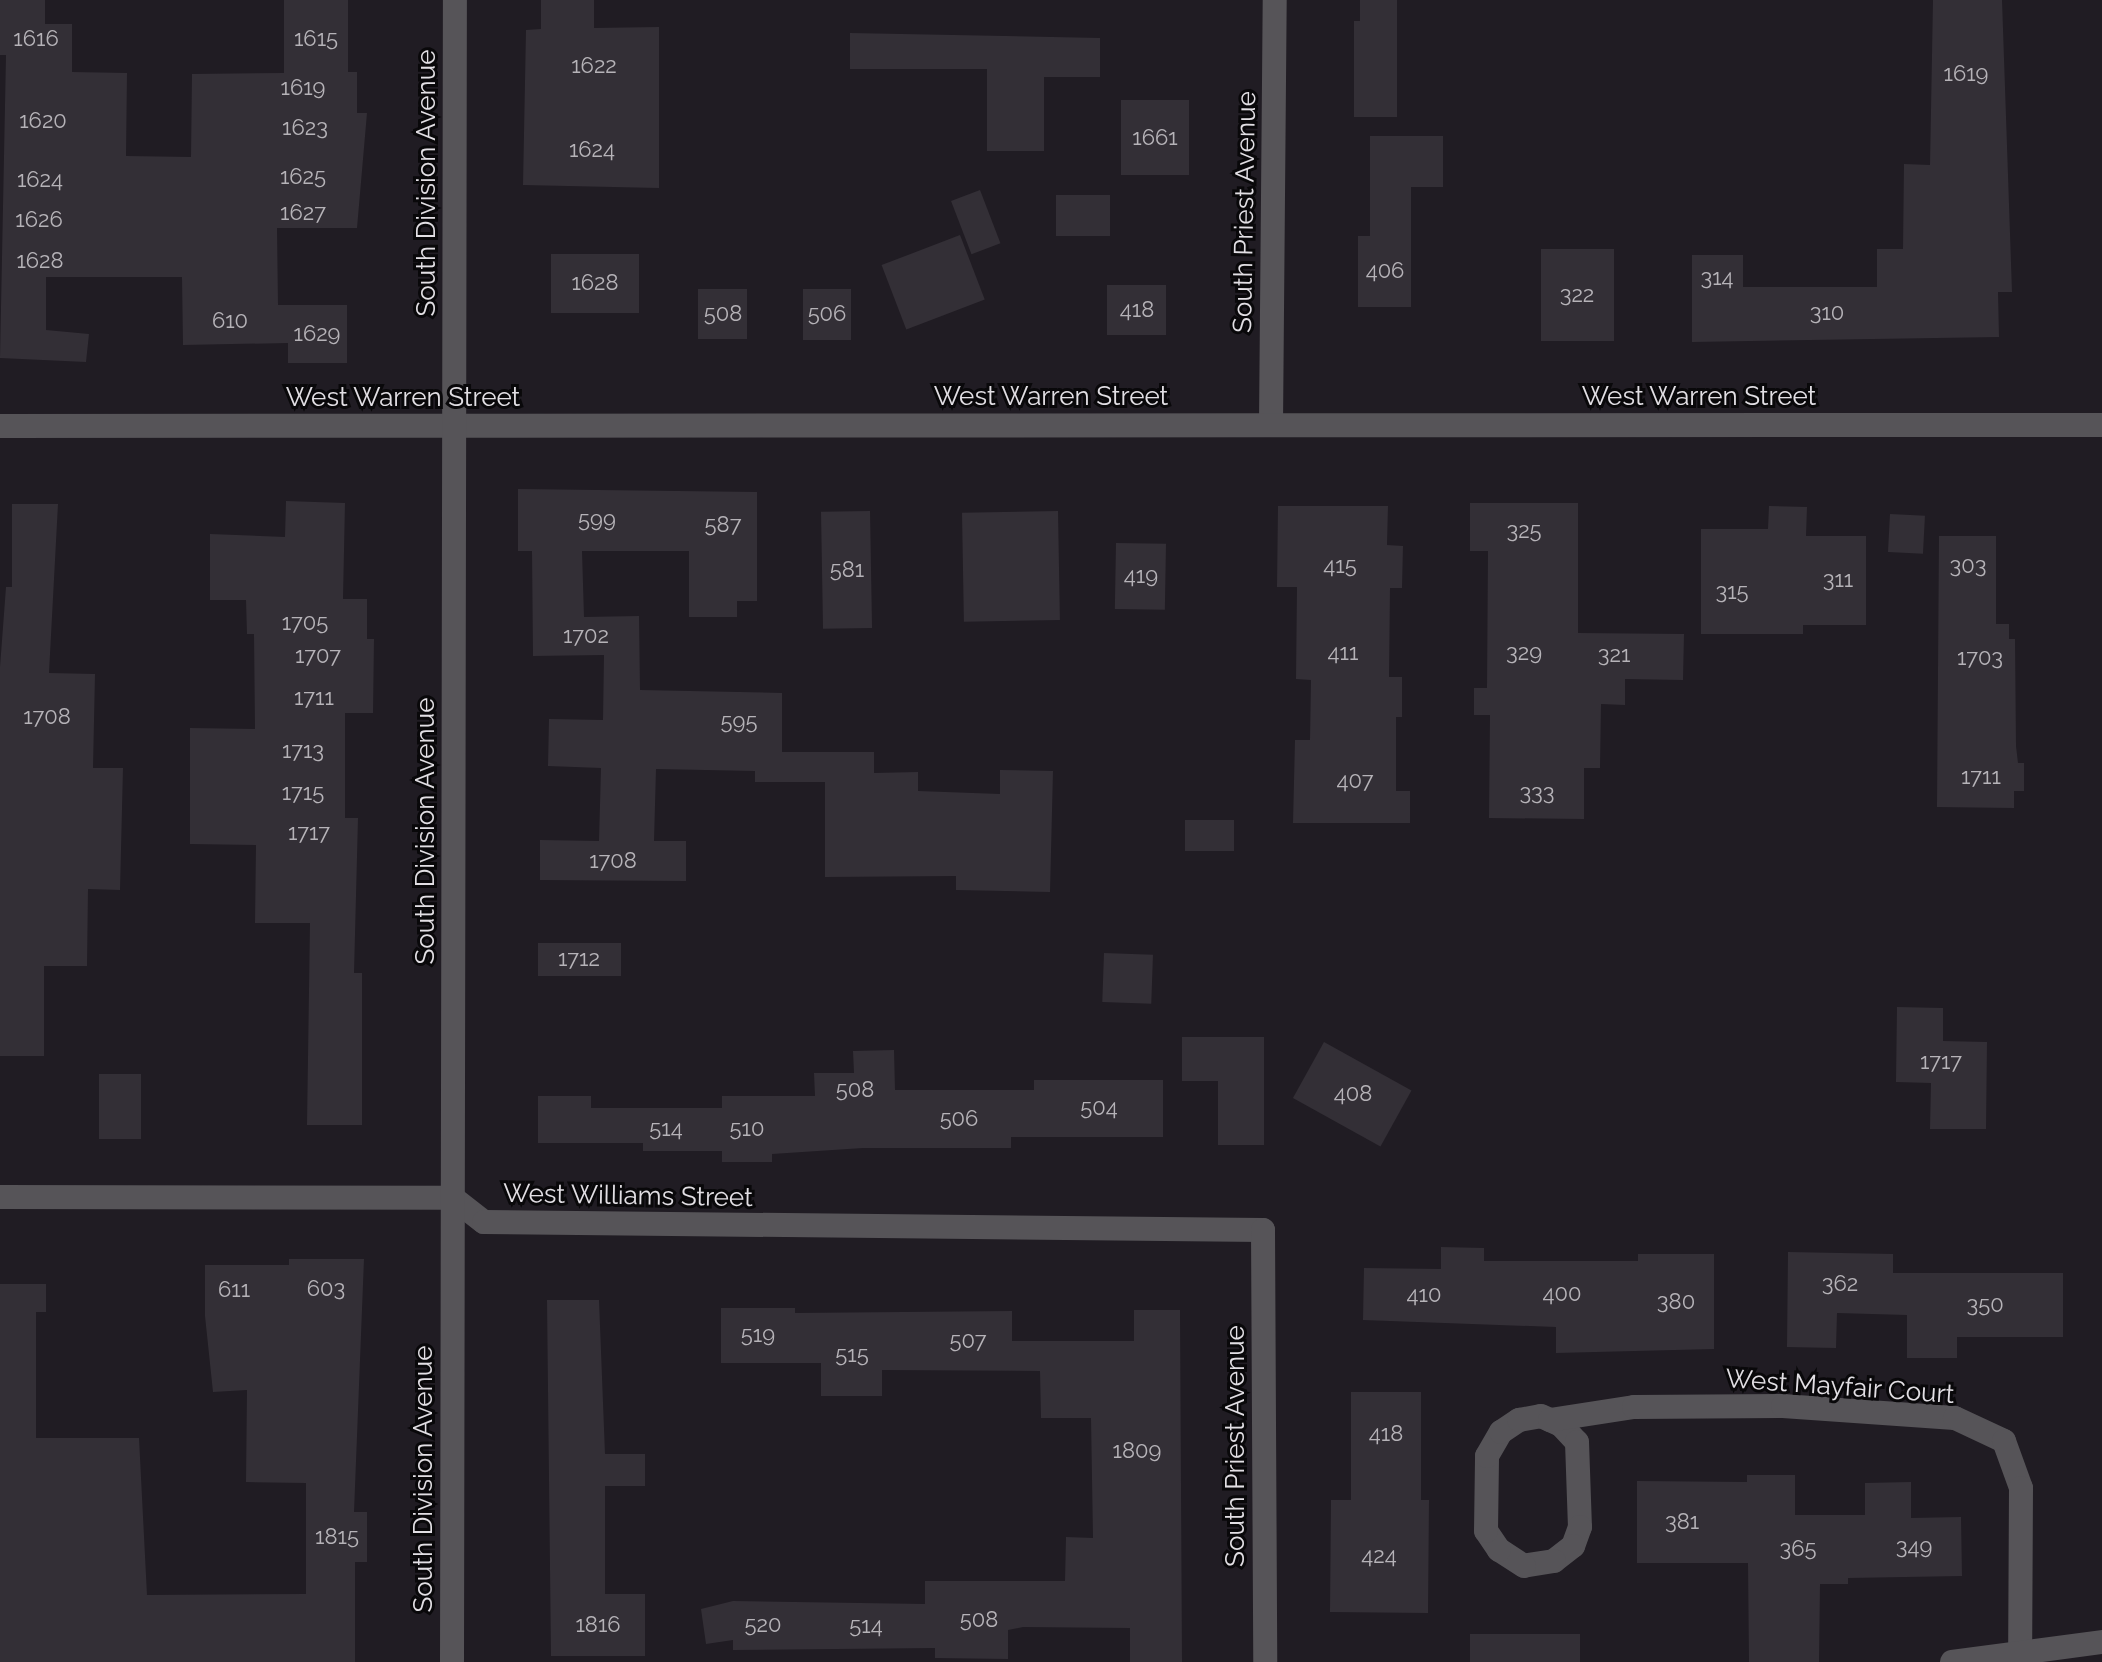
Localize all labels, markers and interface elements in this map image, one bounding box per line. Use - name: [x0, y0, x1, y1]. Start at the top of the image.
- house number: 1616: [13, 26, 59, 52]
- house number: 1615: [294, 26, 338, 52]
- street label: South Division Avenue: [411, 49, 443, 317]
- house number: 1622: [571, 53, 617, 79]
- house number: 1619: [1944, 61, 1988, 87]
- house number: 1619: [281, 75, 325, 101]
- street label: South Priest Avenue: [1227, 90, 1263, 334]
- house number: 1620: [19, 108, 67, 134]
- house number: 1623: [282, 115, 328, 141]
- house number: 1661: [1132, 125, 1178, 151]
- house number: 1624: [569, 137, 615, 163]
- house number: 1625: [280, 164, 326, 190]
- house number: 1624: [17, 167, 63, 193]
- house number: 1627: [280, 200, 326, 226]
- house number: 1626: [15, 207, 63, 233]
- house number: 1628: [16, 248, 64, 274]
- house number: 406: [1366, 258, 1404, 284]
- house number: 314: [1700, 265, 1734, 291]
- house number: 1628: [571, 270, 619, 296]
- house number: 322: [1560, 282, 1594, 308]
- house number: 418: [1120, 297, 1154, 323]
- house number: 310: [1810, 300, 1844, 326]
- house number: 508: [704, 301, 742, 327]
- house number: 506: [808, 301, 846, 327]
- house number: 610: [212, 308, 248, 334]
- house number: 1629: [293, 321, 341, 347]
- street label: West Warren Street: [933, 381, 1169, 413]
- street label: West Warren Street: [1581, 381, 1817, 413]
- street label: West Warren Street: [285, 382, 521, 414]
- house number: 599: [578, 507, 616, 533]
- house number: 587: [705, 512, 741, 538]
- house number: 325: [1506, 518, 1542, 544]
- house number: 415: [1323, 553, 1357, 579]
- house number: 303: [1950, 553, 1986, 579]
- house number: 581: [830, 557, 864, 583]
- house number: 419: [1124, 563, 1158, 589]
- house number: 311: [1823, 567, 1853, 593]
- house number: 315: [1715, 579, 1749, 605]
- house number: 1705: [282, 610, 328, 636]
- house number: 1702: [563, 623, 609, 649]
- house number: 411: [1328, 640, 1358, 666]
- house number: 329: [1506, 640, 1542, 666]
- house number: 321: [1598, 642, 1630, 668]
- house number: 1707: [295, 643, 341, 669]
- house number: 1703: [1957, 645, 2003, 671]
- house number: 1711: [294, 685, 334, 711]
- street label: South Division Avenue: [410, 697, 442, 965]
- house number: 1708: [23, 704, 71, 730]
- house number: 595: [721, 709, 757, 735]
- house number: 1713: [282, 738, 324, 764]
- house number: 1711: [1961, 764, 2001, 790]
- house number: 407: [1336, 768, 1374, 794]
- house number: 1715: [282, 780, 324, 806]
- house number: 333: [1519, 780, 1555, 806]
- house number: 1717: [288, 820, 330, 846]
- house number: 1708: [589, 848, 637, 874]
- house number: 1712: [558, 946, 600, 972]
- house number: 1717: [1920, 1049, 1962, 1075]
- house number: 508: [836, 1077, 874, 1103]
- house number: 408: [1334, 1081, 1372, 1107]
- house number: 504: [1080, 1095, 1118, 1121]
- house number: 506: [940, 1106, 978, 1132]
- house number: 514: [649, 1116, 683, 1142]
- house number: 510: [730, 1116, 764, 1142]
- street label: West Williams Street: [502, 1178, 754, 1214]
- house number: 362: [1822, 1271, 1858, 1297]
- house number: 603: [307, 1276, 345, 1302]
- house number: 611: [218, 1277, 250, 1303]
- house number: 400: [1543, 1281, 1581, 1307]
- house number: 410: [1407, 1282, 1441, 1308]
- house number: 380: [1657, 1289, 1695, 1315]
- house number: 350: [1966, 1292, 2004, 1318]
- house number: 519: [741, 1322, 775, 1348]
- street label: South Priest Avenue: [1220, 1325, 1252, 1567]
- house number: 507: [949, 1328, 987, 1354]
- house number: 515: [835, 1342, 869, 1368]
- street label: South Division Avenue: [408, 1345, 440, 1613]
- street label: West Mayfair Court: [1724, 1363, 1956, 1411]
- house number: 418: [1369, 1421, 1403, 1447]
- house number: 1809: [1113, 1438, 1161, 1464]
- house number: 381: [1665, 1509, 1699, 1535]
- house number: 1815: [315, 1524, 359, 1550]
- house number: 349: [1896, 1534, 1932, 1560]
- house number: 365: [1779, 1536, 1817, 1562]
- house number: 424: [1361, 1543, 1397, 1569]
- house number: 508: [960, 1607, 998, 1633]
- house number: 1816: [575, 1612, 621, 1638]
- house number: 520: [745, 1612, 781, 1638]
- house number: 514: [849, 1613, 883, 1639]

